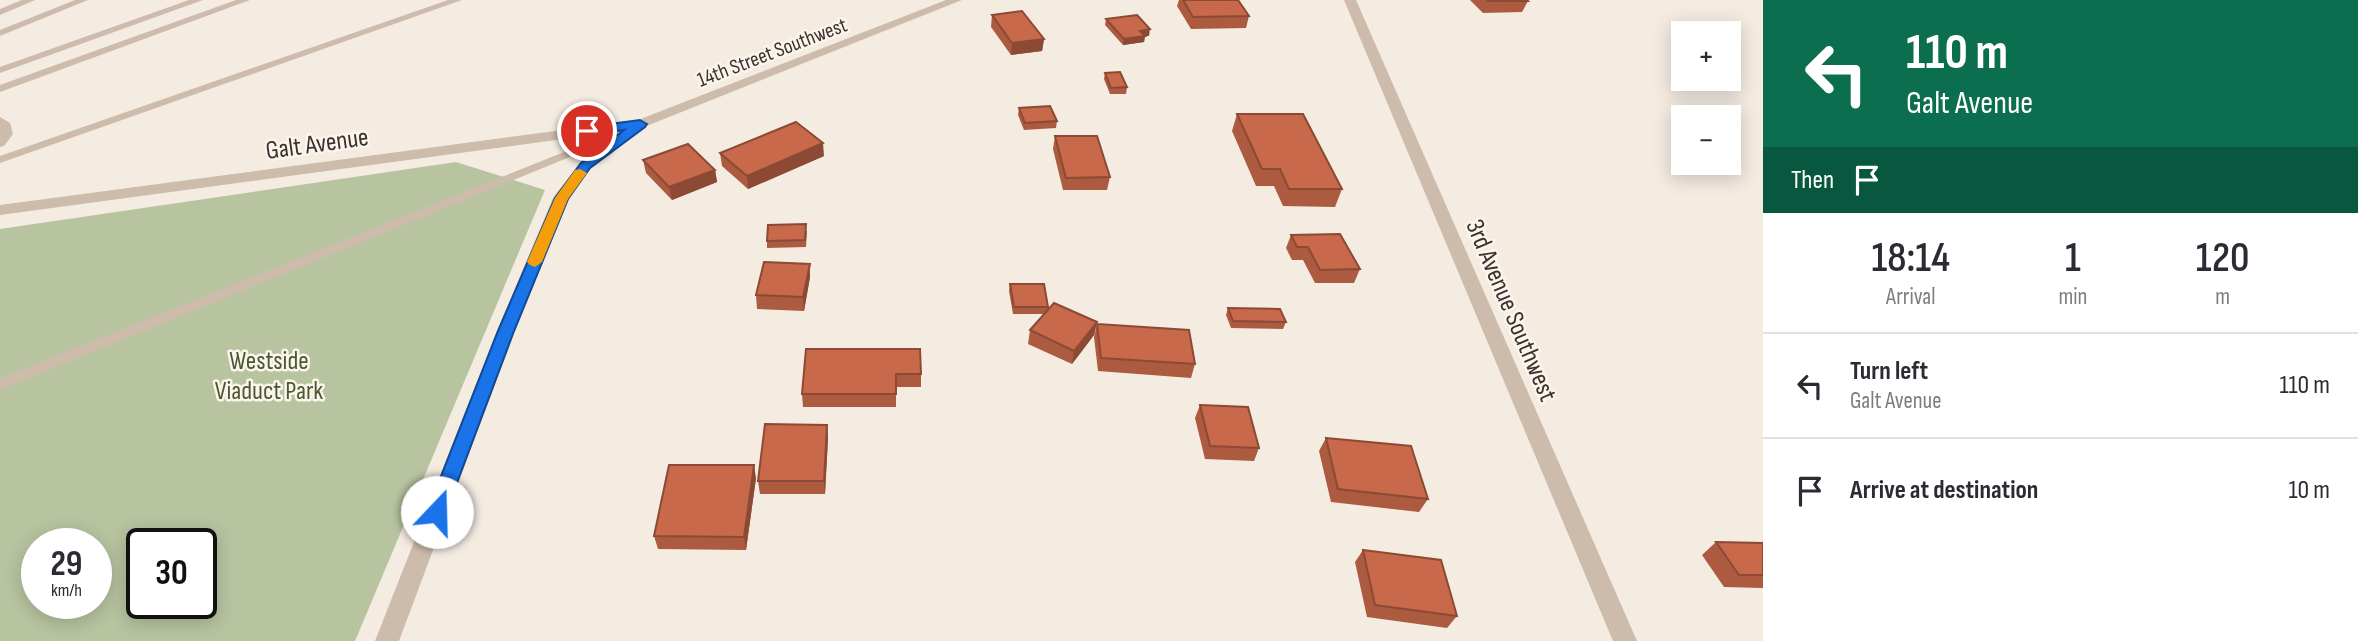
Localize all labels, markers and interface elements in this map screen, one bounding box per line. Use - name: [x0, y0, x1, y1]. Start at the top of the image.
- street label: 14th Street Southwest: [694, 12, 851, 93]
- map controls: [1671, 21, 1741, 175]
- button: +: [1671, 21, 1741, 91]
- text: 110 m: [1906, 24, 2008, 83]
- icon: left: [1791, 28, 1882, 119]
- text: Galt Avenue: [1906, 84, 2033, 123]
- pin: [557, 101, 617, 161]
- button: −: [1671, 105, 1741, 175]
- icon: arrive: [568, 112, 606, 150]
- street label: Galt Avenue: [264, 122, 371, 167]
- icon: arrive: [1848, 161, 1886, 199]
- text: Then: [1791, 165, 1834, 196]
- street label: 3rd Avenue Southwest: [1458, 215, 1563, 406]
- text: 18:14: [1872, 233, 1950, 284]
- text: 1: [2065, 233, 2081, 284]
- text: 120: [2196, 233, 2249, 284]
- text: Arrival: [1886, 283, 1935, 311]
- text: min: [2058, 283, 2087, 311]
- text: m: [2215, 283, 2230, 311]
- park label: Westside Viaduct Park: [215, 346, 323, 407]
- text: Turn left: [1850, 356, 1928, 387]
- icon: left: [1791, 367, 1829, 405]
- text: 110 m: [2279, 370, 2330, 401]
- text: Galt Avenue: [1850, 387, 1941, 415]
- icon: arrive: [1791, 472, 1829, 510]
- position arrow: [400, 475, 474, 549]
- text: Arrive at destination: [1850, 475, 2038, 506]
- text: 10 m: [2288, 475, 2330, 506]
- speed limit sign: 30: [126, 528, 217, 619]
- text: 29: [51, 543, 82, 586]
- text: km/h: [51, 580, 82, 601]

